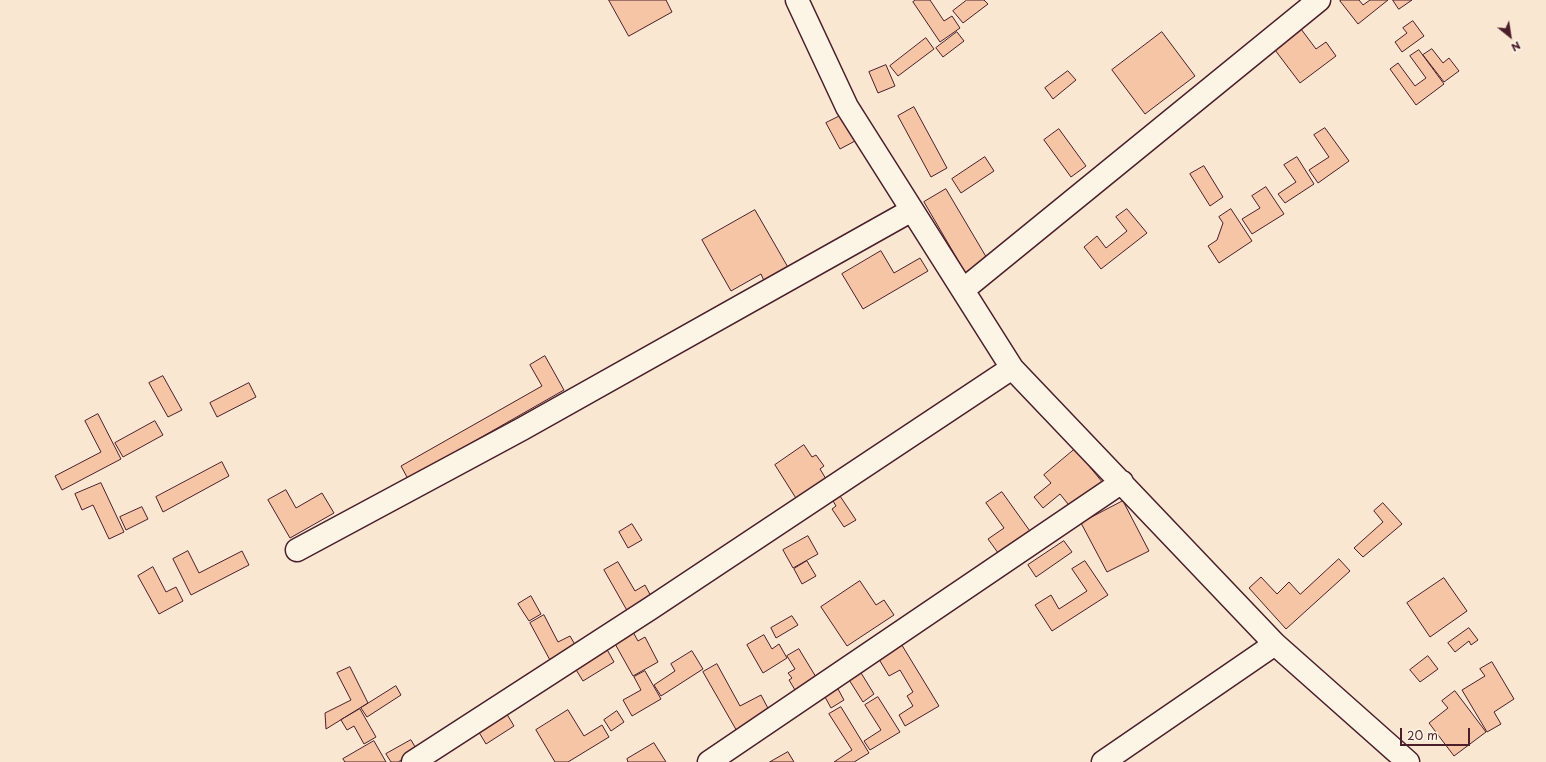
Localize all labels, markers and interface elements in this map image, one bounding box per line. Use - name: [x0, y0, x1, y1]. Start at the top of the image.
- north arrow: [1490, 16, 1530, 56]
- text: N: [1508, 37, 1524, 56]
- scale bar: [1402, 720, 1472, 746]
- text: 20 m: [1407, 726, 1438, 744]

